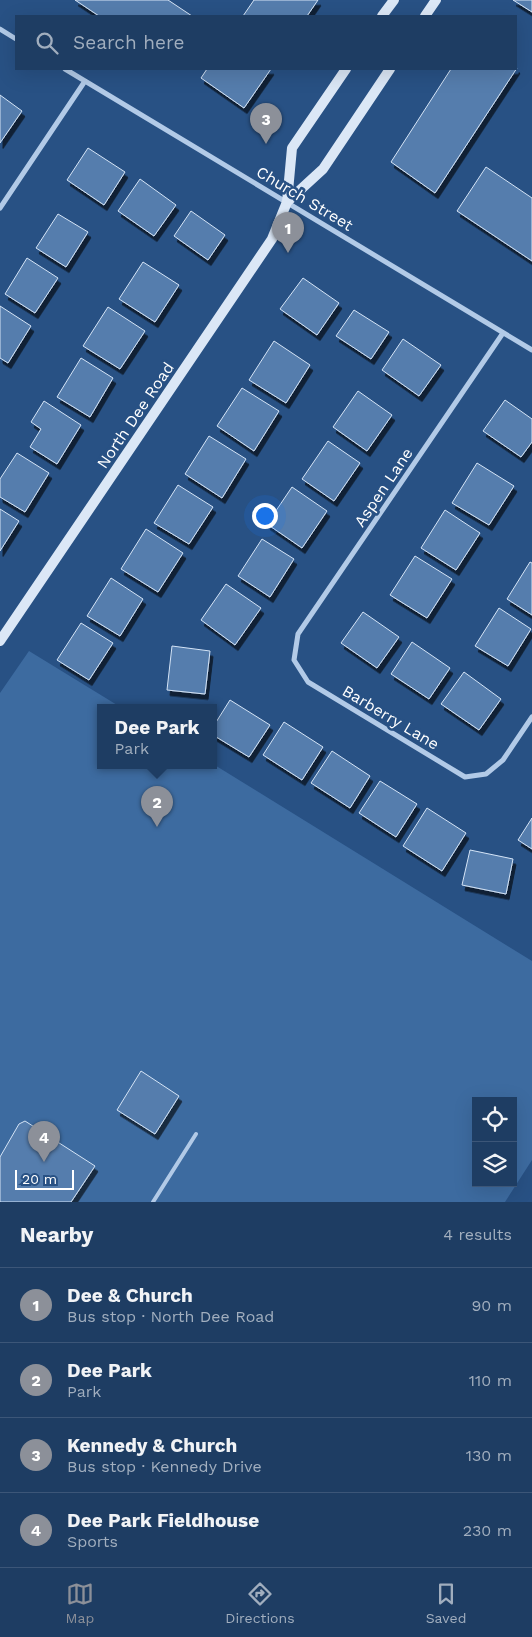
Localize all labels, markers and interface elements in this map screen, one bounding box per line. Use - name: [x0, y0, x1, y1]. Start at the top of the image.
- search box: [15, 15, 517, 70]
- icon: search: [33, 29, 61, 57]
- text: Search here: [73, 31, 184, 54]
- pin: 3: [250, 103, 282, 144]
- street label: Church Street: [253, 162, 357, 235]
- pin: 1: [272, 212, 304, 253]
- street label: North Dee Road: [93, 359, 178, 472]
- street label: Aspen Lane: [350, 444, 417, 530]
- your location: [252, 503, 278, 529]
- street label: Barberry Lane: [339, 681, 443, 754]
- popup: [97, 704, 217, 769]
- text: Dee Park: [115, 716, 199, 739]
- text: Park: [115, 739, 149, 758]
- pin: 2: [141, 786, 173, 827]
- map controls: [472, 1097, 517, 1187]
- button: locate: [472, 1097, 517, 1142]
- pin: 4: [28, 1121, 60, 1162]
- button: layers: [472, 1142, 517, 1187]
- scale bar: [15, 1167, 74, 1190]
- text: 20 m: [22, 1171, 57, 1187]
- text: Nearby: [20, 1222, 93, 1247]
- text: 4 results: [443, 1225, 512, 1244]
- text: Dee & Church: [67, 1284, 193, 1307]
- text: 1: [33, 1296, 39, 1315]
- text: 90 m: [471, 1296, 512, 1315]
- text: Bus stop · North Dee Road: [67, 1307, 274, 1326]
- text: Dee Park: [67, 1359, 152, 1382]
- text: 2: [31, 1371, 41, 1390]
- text: 110 m: [469, 1371, 512, 1390]
- text: Park: [67, 1382, 101, 1401]
- text: Kennedy & Church: [67, 1434, 237, 1457]
- text: 3: [31, 1446, 41, 1465]
- text: 130 m: [466, 1446, 512, 1465]
- text: Bus stop · Kennedy Drive: [67, 1457, 262, 1476]
- text: Dee Park Fieldhouse: [67, 1509, 259, 1532]
- text: 4: [31, 1521, 41, 1540]
- text: 230 m: [463, 1521, 512, 1540]
- text: Sports: [67, 1532, 118, 1551]
- tab: Map: [66, 1580, 94, 1626]
- tab: Directions: [225, 1580, 295, 1626]
- tab: Saved: [426, 1580, 466, 1626]

